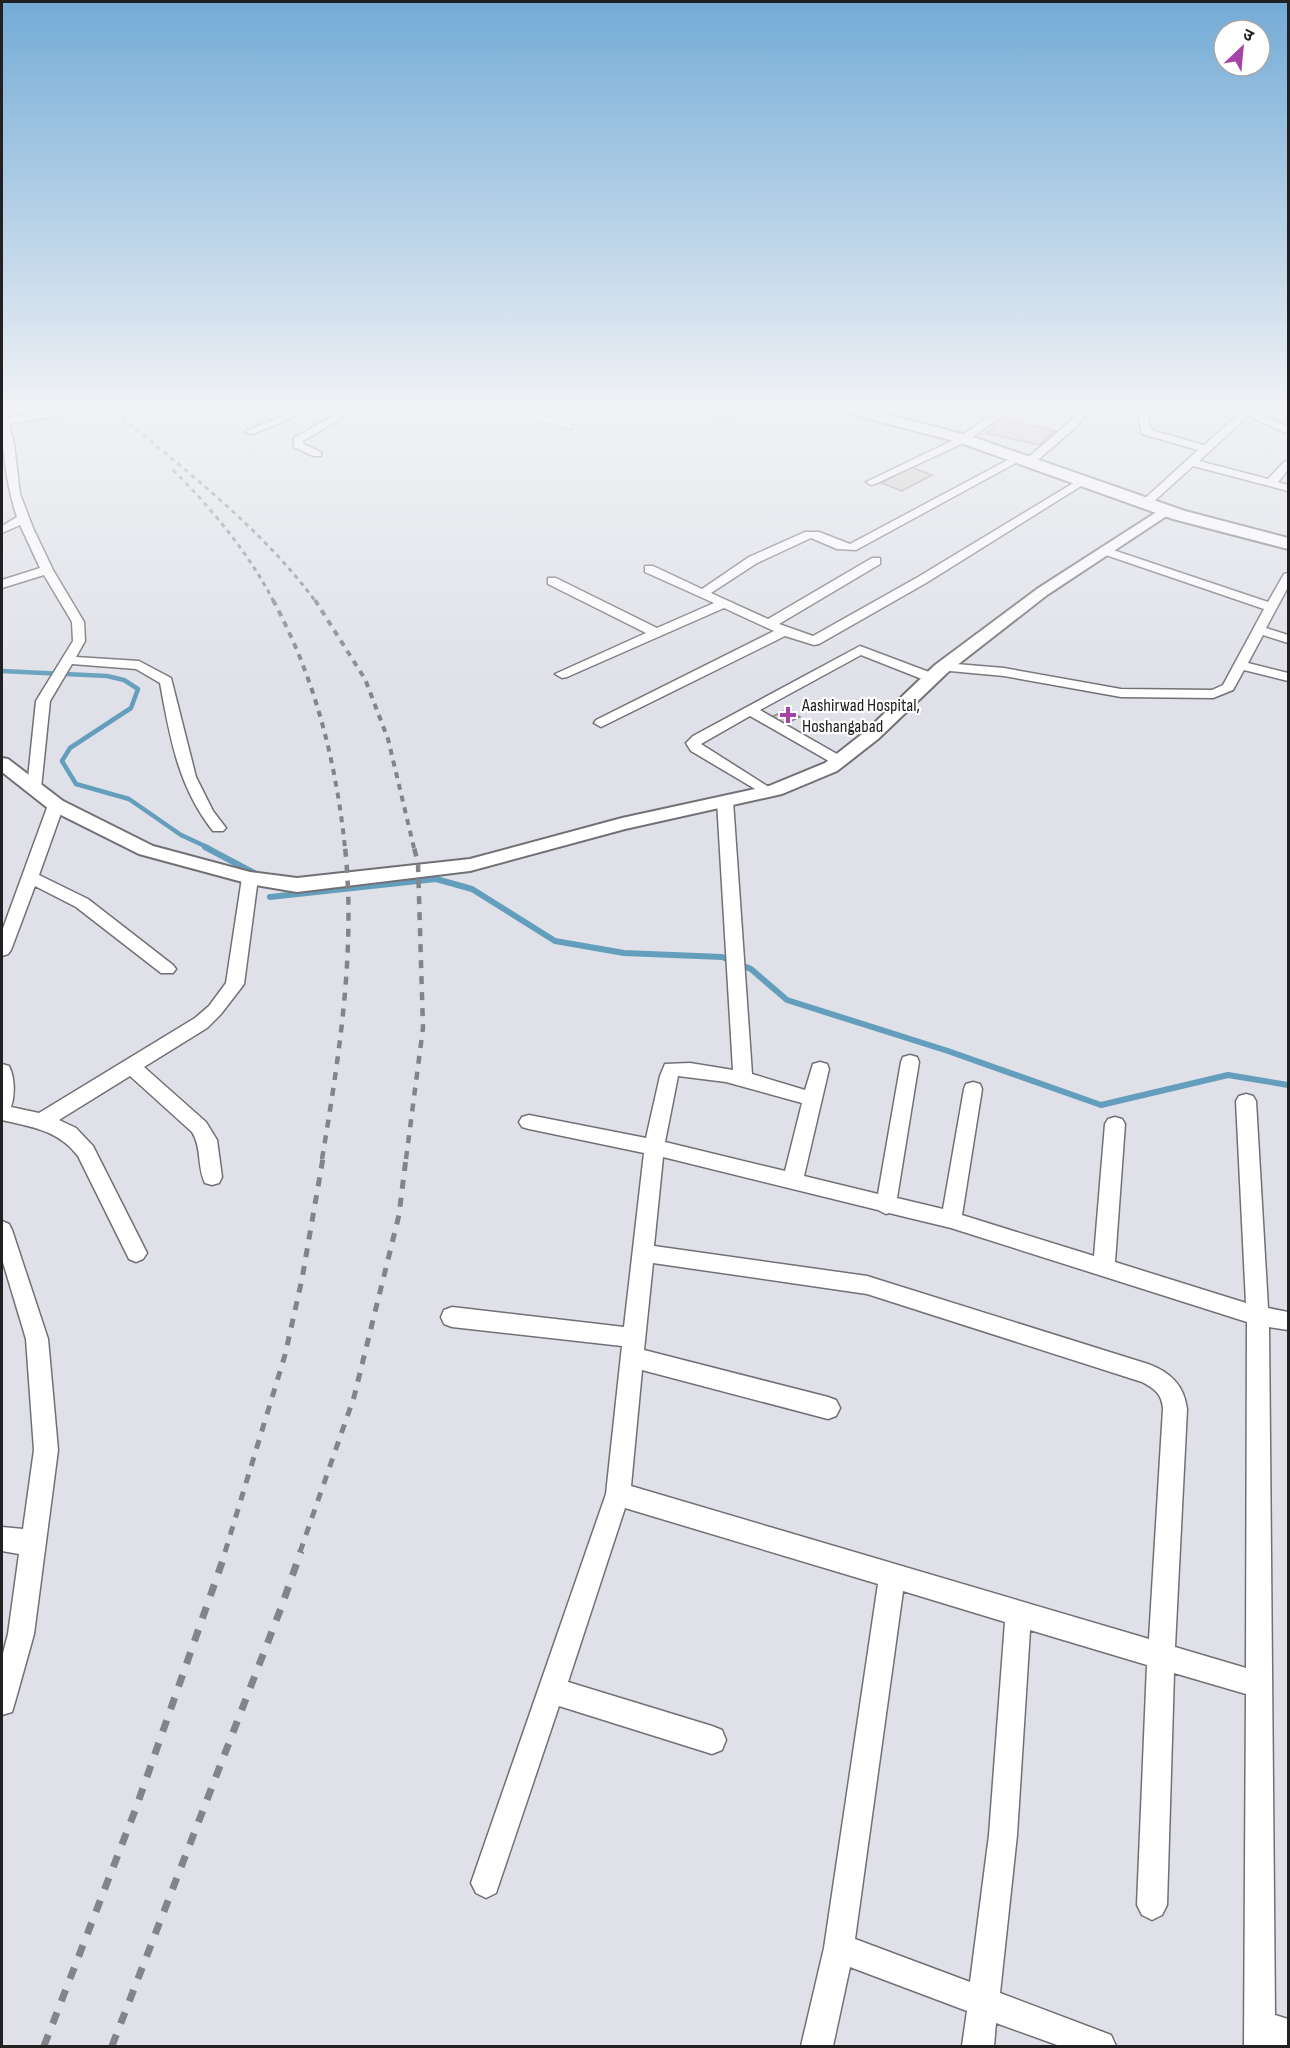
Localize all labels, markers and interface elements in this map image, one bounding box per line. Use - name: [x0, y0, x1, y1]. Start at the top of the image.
- north arrow: [1212, 18, 1272, 78]
- text: उ: [1240, 25, 1257, 47]
- place label: Aashirwad Hospital, Hoshangabad: [801, 695, 920, 737]
- marker: Aashirwad Hospital, Hoshangabad: [779, 706, 797, 724]

